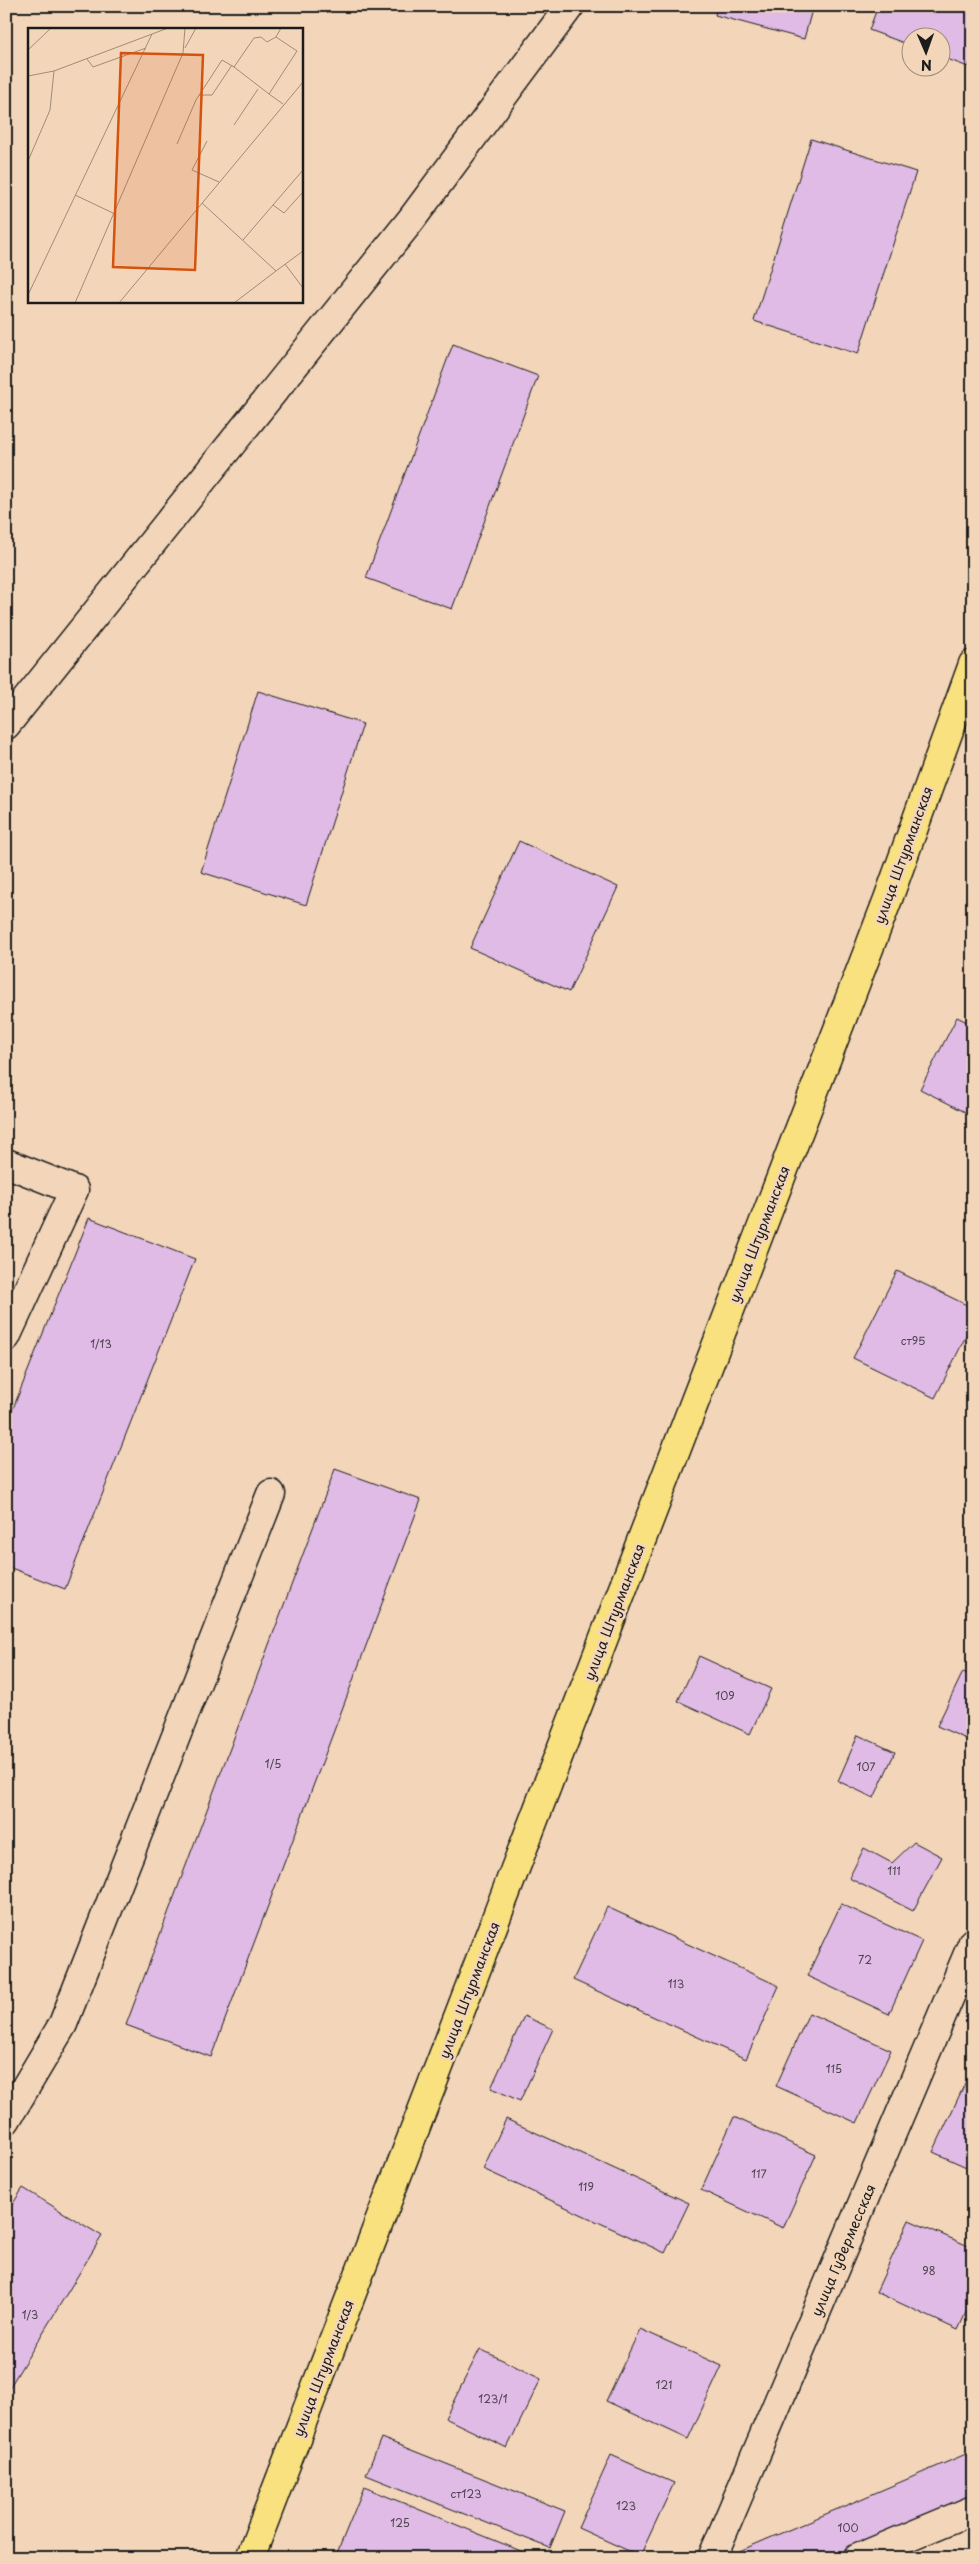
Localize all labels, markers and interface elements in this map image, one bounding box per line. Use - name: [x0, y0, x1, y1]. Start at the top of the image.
- inset map: [28, 28, 302, 302]
- north arrow: [902, 28, 952, 78]
- text: N: [921, 55, 932, 76]
- street label: улица Штурманская: [868, 783, 938, 927]
- street label: улица Штурманская: [723, 1163, 795, 1305]
- house number: ст95: [901, 1332, 925, 1349]
- house number: 1/13: [90, 1335, 112, 1352]
- street label: улица Штурманская: [578, 1541, 650, 1683]
- house number: 109: [715, 1687, 735, 1704]
- house number: 1/5: [265, 1755, 281, 1772]
- house number: 107: [857, 1758, 875, 1775]
- house number: 111: [887, 1862, 901, 1879]
- street label: улица Штурманская: [433, 1919, 505, 2061]
- house number: 72: [858, 1951, 872, 1968]
- house number: 113: [668, 1975, 684, 1992]
- house number: 115: [826, 2060, 842, 2077]
- house number: 117: [751, 2165, 767, 2182]
- house number: 119: [578, 2178, 594, 2195]
- street label: улица Гудермесская: [806, 2181, 880, 2319]
- house number: 98: [922, 2262, 936, 2279]
- street label: улица Штурманская: [287, 2297, 359, 2439]
- house number: 1/3: [22, 2306, 38, 2323]
- house number: 121: [656, 2376, 672, 2393]
- house number: 123/1: [478, 2390, 508, 2407]
- house number: ст123: [450, 2485, 482, 2502]
- house number: 123: [616, 2497, 636, 2514]
- house number: 125: [390, 2514, 410, 2531]
- house number: 100: [837, 2519, 859, 2536]

